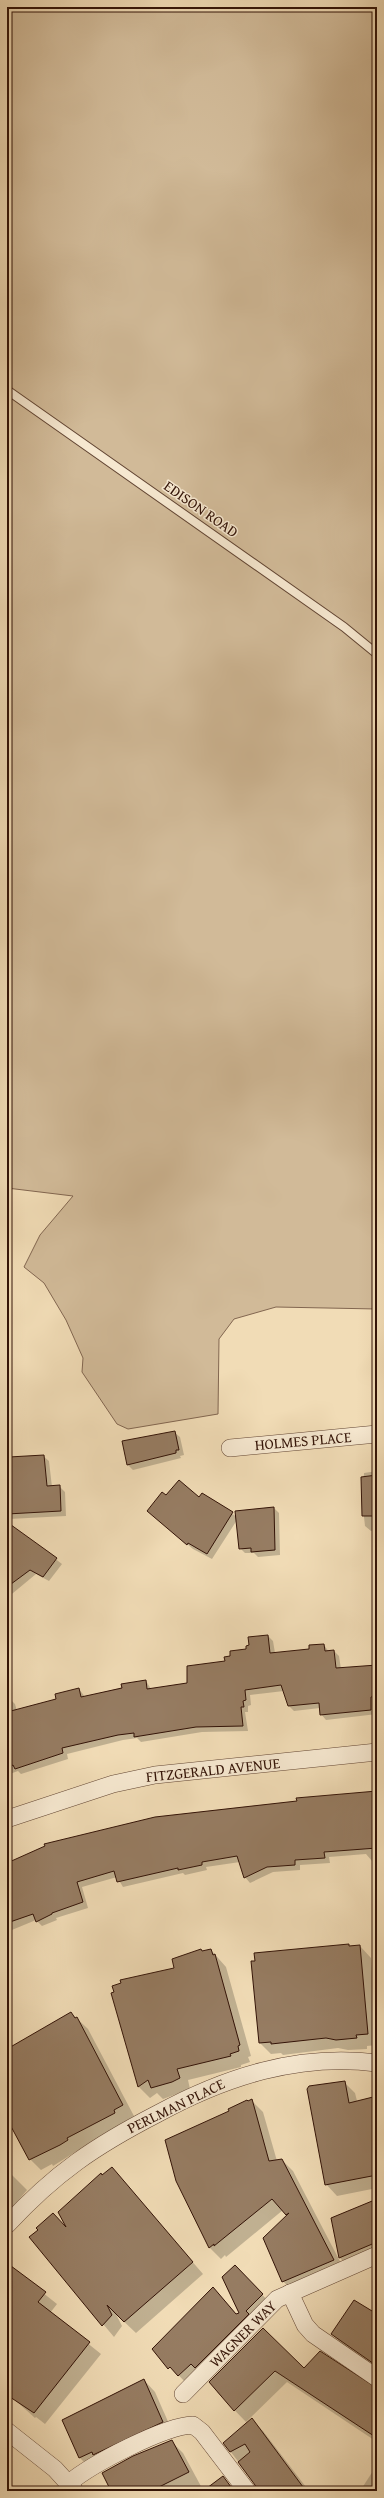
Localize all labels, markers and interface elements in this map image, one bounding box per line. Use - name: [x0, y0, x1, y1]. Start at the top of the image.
- street label: EDISON ROAD: [160, 475, 243, 542]
- street label: HOLMES PLACE: [254, 1426, 353, 1455]
- street label: FITZGERALD AVENUE: [145, 1752, 281, 1787]
- street label: PERLMAN PLACE: [123, 2073, 228, 2138]
- street label: WAGNER WAY: [204, 2295, 281, 2372]

